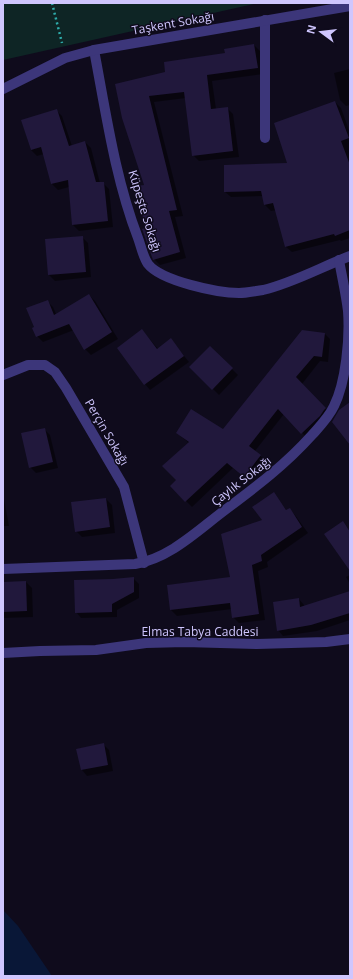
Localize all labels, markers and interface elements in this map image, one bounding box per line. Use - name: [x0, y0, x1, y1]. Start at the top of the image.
- street label: Taşkent Sokağı: [131, 7, 215, 39]
- north arrow: [301, 12, 341, 52]
- text: N: [302, 23, 319, 36]
- street label: Küpeşte Sokağı: [124, 168, 166, 254]
- street label: Perçin Sokağı: [81, 396, 133, 468]
- street label: Çaylık Sokağı: [207, 452, 275, 510]
- street label: Elmas Tabya Caddesi: [141, 623, 259, 640]

